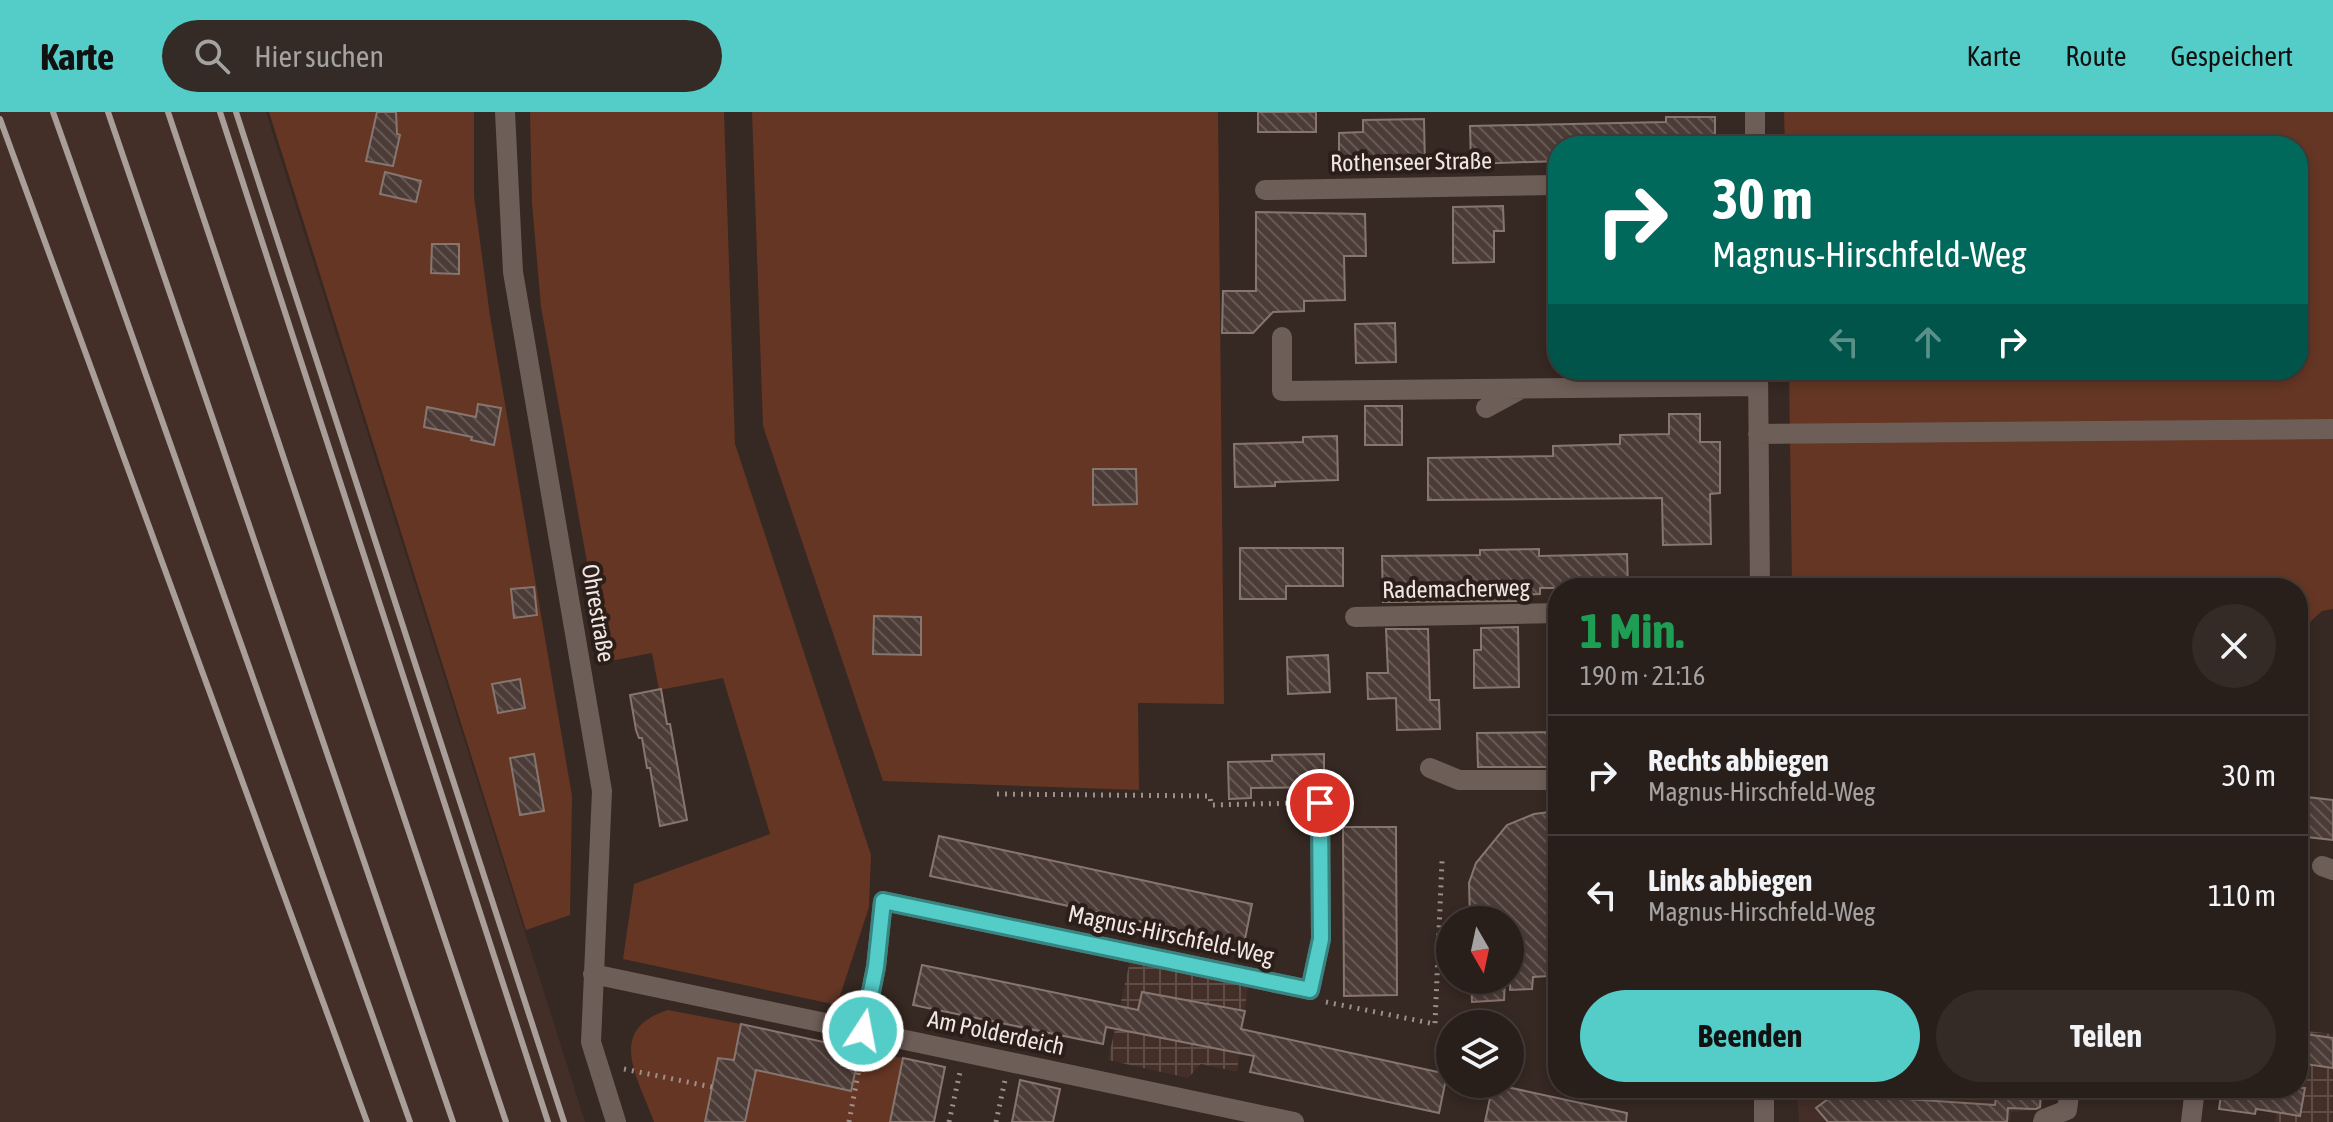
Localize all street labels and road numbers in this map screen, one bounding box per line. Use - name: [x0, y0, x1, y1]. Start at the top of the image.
- street label: Rothenseer Straße: [1330, 147, 1492, 176]
- street label: Ohrestraße: [577, 562, 620, 664]
- street label: Rademacherweg: [1382, 574, 1531, 603]
- street label: Magnus-Hirschfeld-Weg: [1066, 900, 1277, 970]
- street label: Am Polderdeich: [925, 1005, 1067, 1060]

